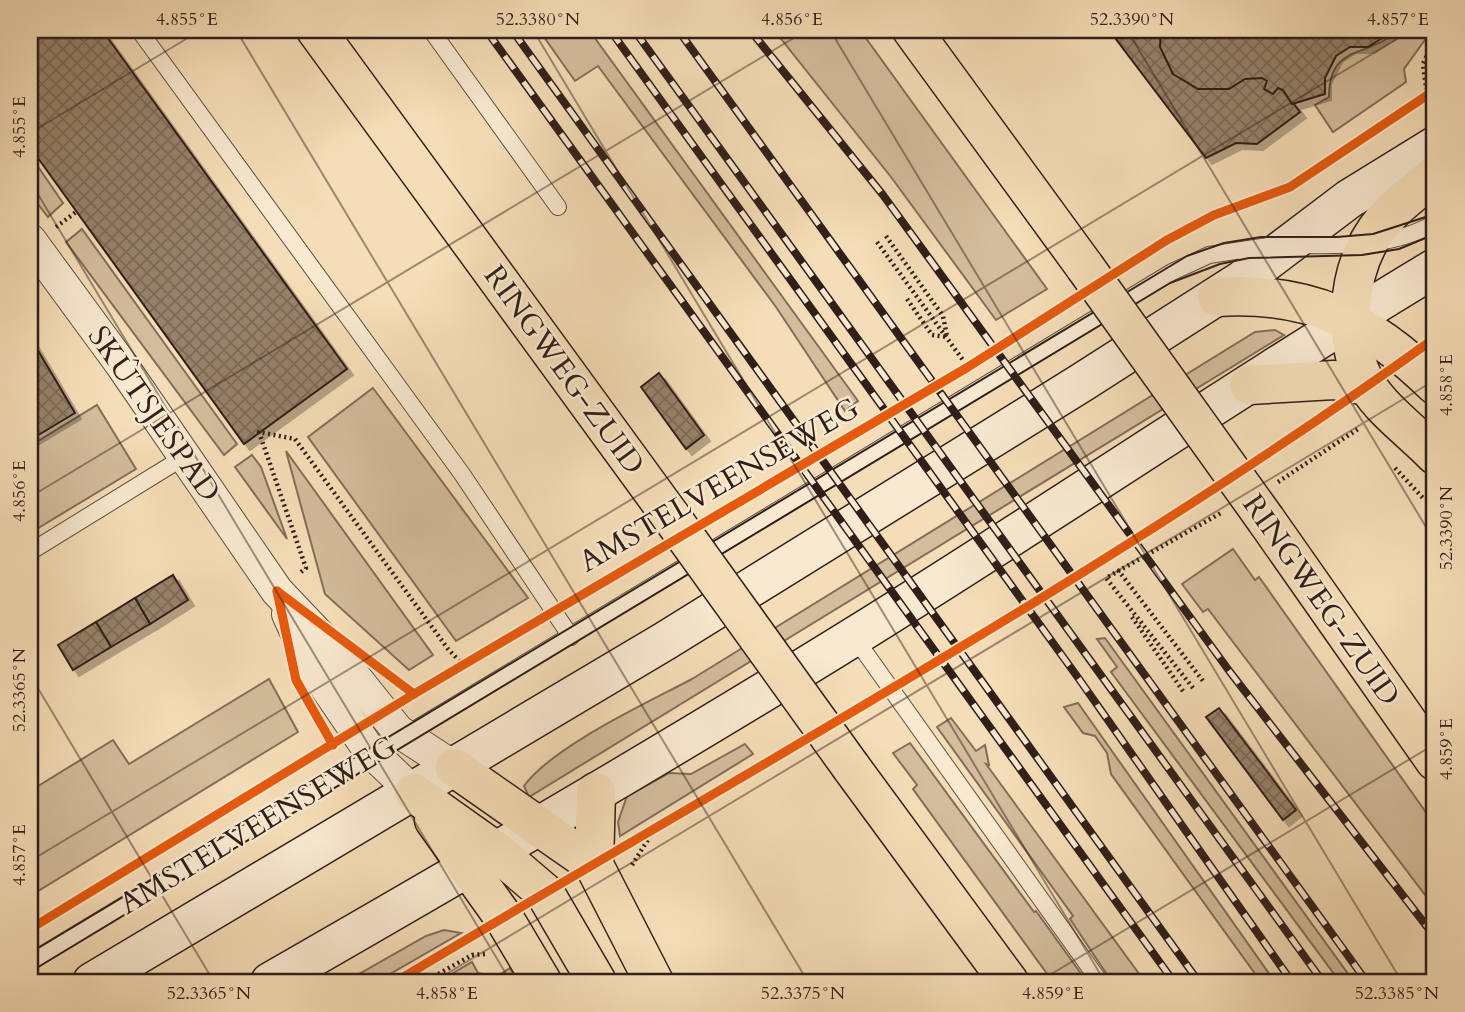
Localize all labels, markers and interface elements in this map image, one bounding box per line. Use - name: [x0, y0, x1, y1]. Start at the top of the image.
- text: 4.855°E: [156, 7, 218, 32]
- text: 52.3380°N: [496, 7, 581, 32]
- text: 4.856°E: [761, 7, 823, 32]
- text: 52.3390°N: [1090, 7, 1175, 32]
- text: 4.857°E: [1367, 7, 1429, 32]
- text: 4.855°E: [7, 96, 32, 158]
- street label: RINGWEG-ZUID: [474, 257, 654, 483]
- street label: SKÛTSJESPAD: [78, 318, 230, 510]
- text: 4.858°E: [1434, 354, 1459, 416]
- street label: AMSTELVEENSEWEG: [572, 388, 867, 582]
- text: 4.856°E: [7, 460, 32, 522]
- text: 52.3390°N: [1434, 485, 1459, 570]
- street label: RINGWEG-ZUID: [1233, 486, 1409, 714]
- text: 52.3365°N: [7, 647, 32, 732]
- text: 4.859°E: [1434, 718, 1459, 780]
- street label: AMSTELVEENSEWEG: [112, 726, 405, 924]
- text: 4.857°E: [7, 824, 32, 886]
- text: 52.3365°N: [167, 981, 252, 1006]
- text: 4.858°E: [416, 981, 478, 1006]
- text: 52.3375°N: [761, 981, 846, 1006]
- text: 4.859°E: [1022, 981, 1084, 1006]
- text: 52.3385°N: [1355, 981, 1440, 1006]

